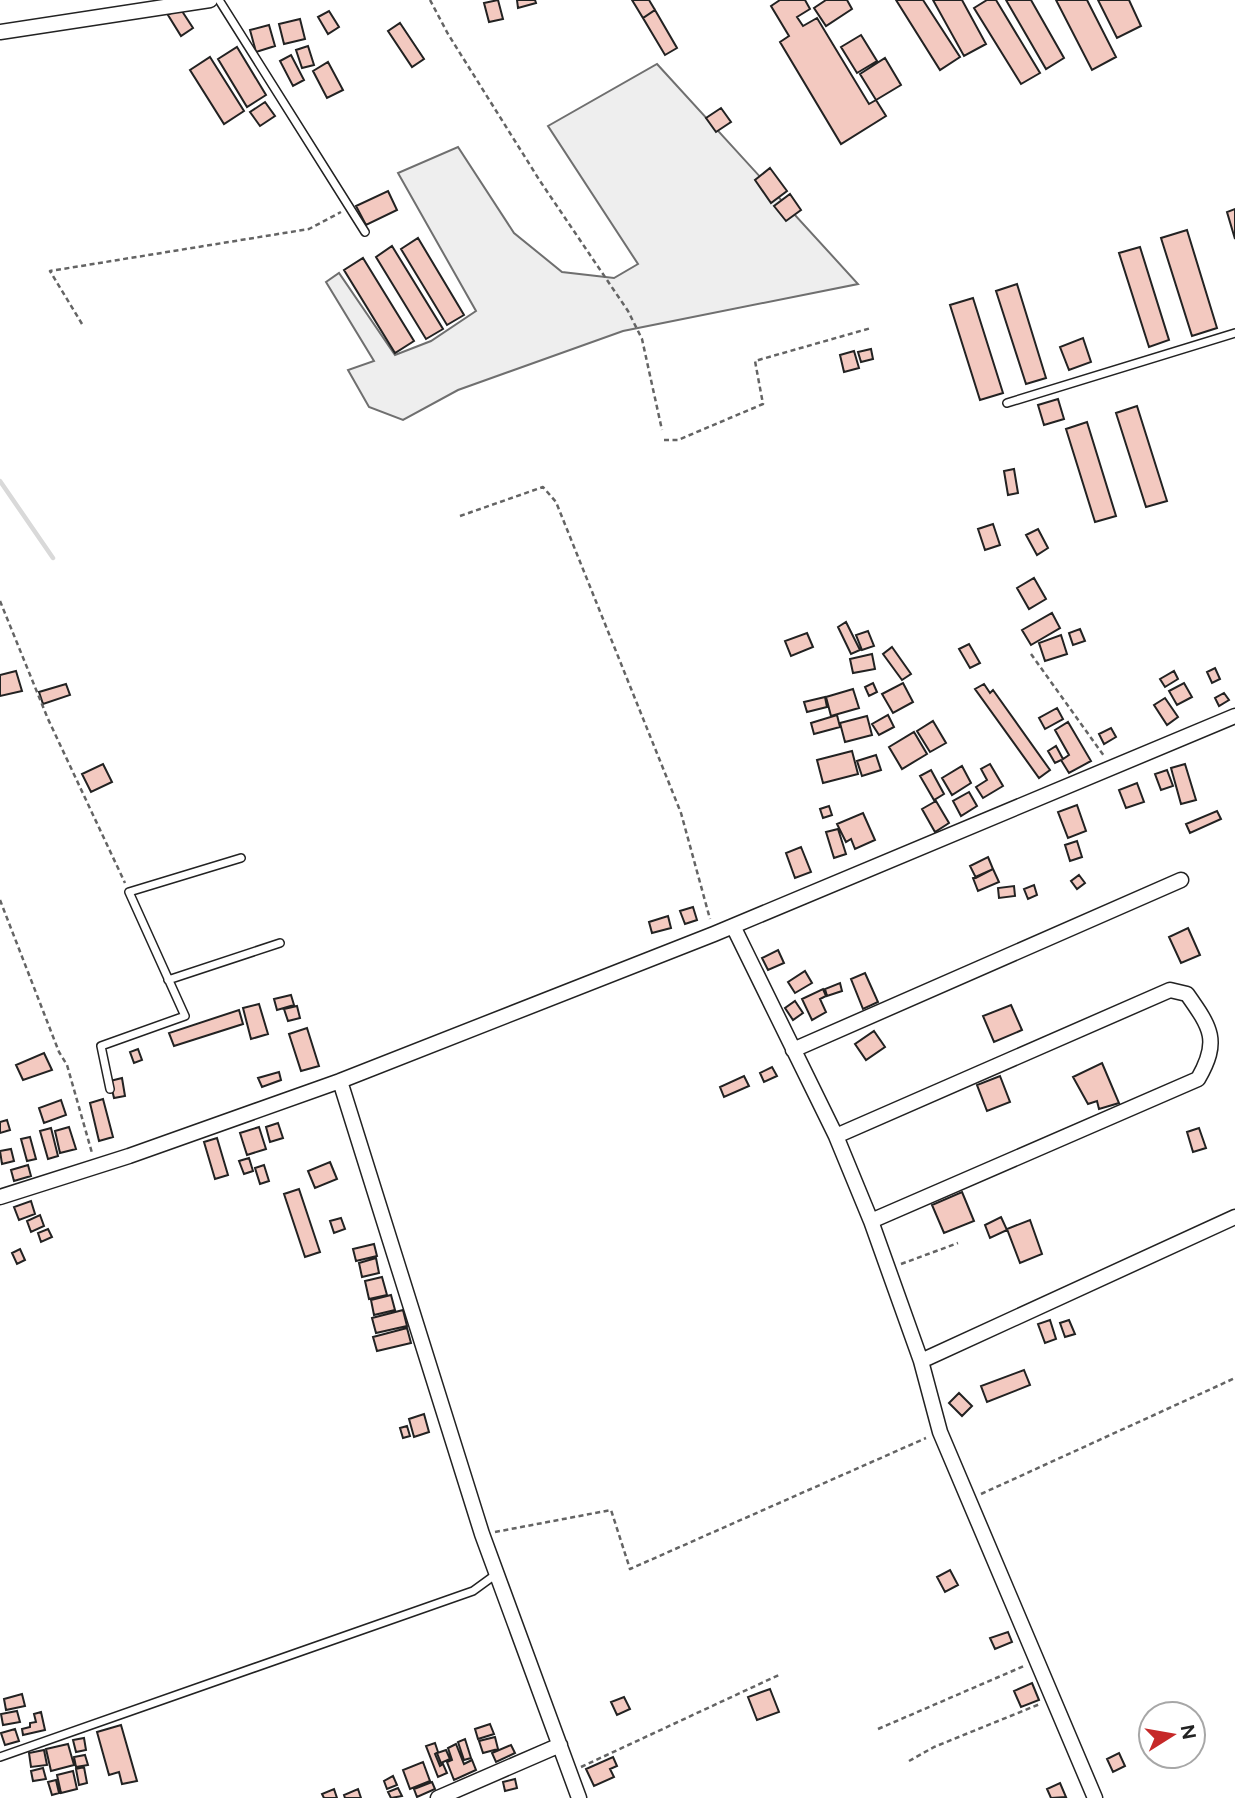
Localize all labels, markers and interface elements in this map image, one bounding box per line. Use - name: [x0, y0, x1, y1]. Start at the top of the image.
- north arrow: [1137, 1700, 1207, 1770]
- text: N: [1176, 1722, 1201, 1741]

